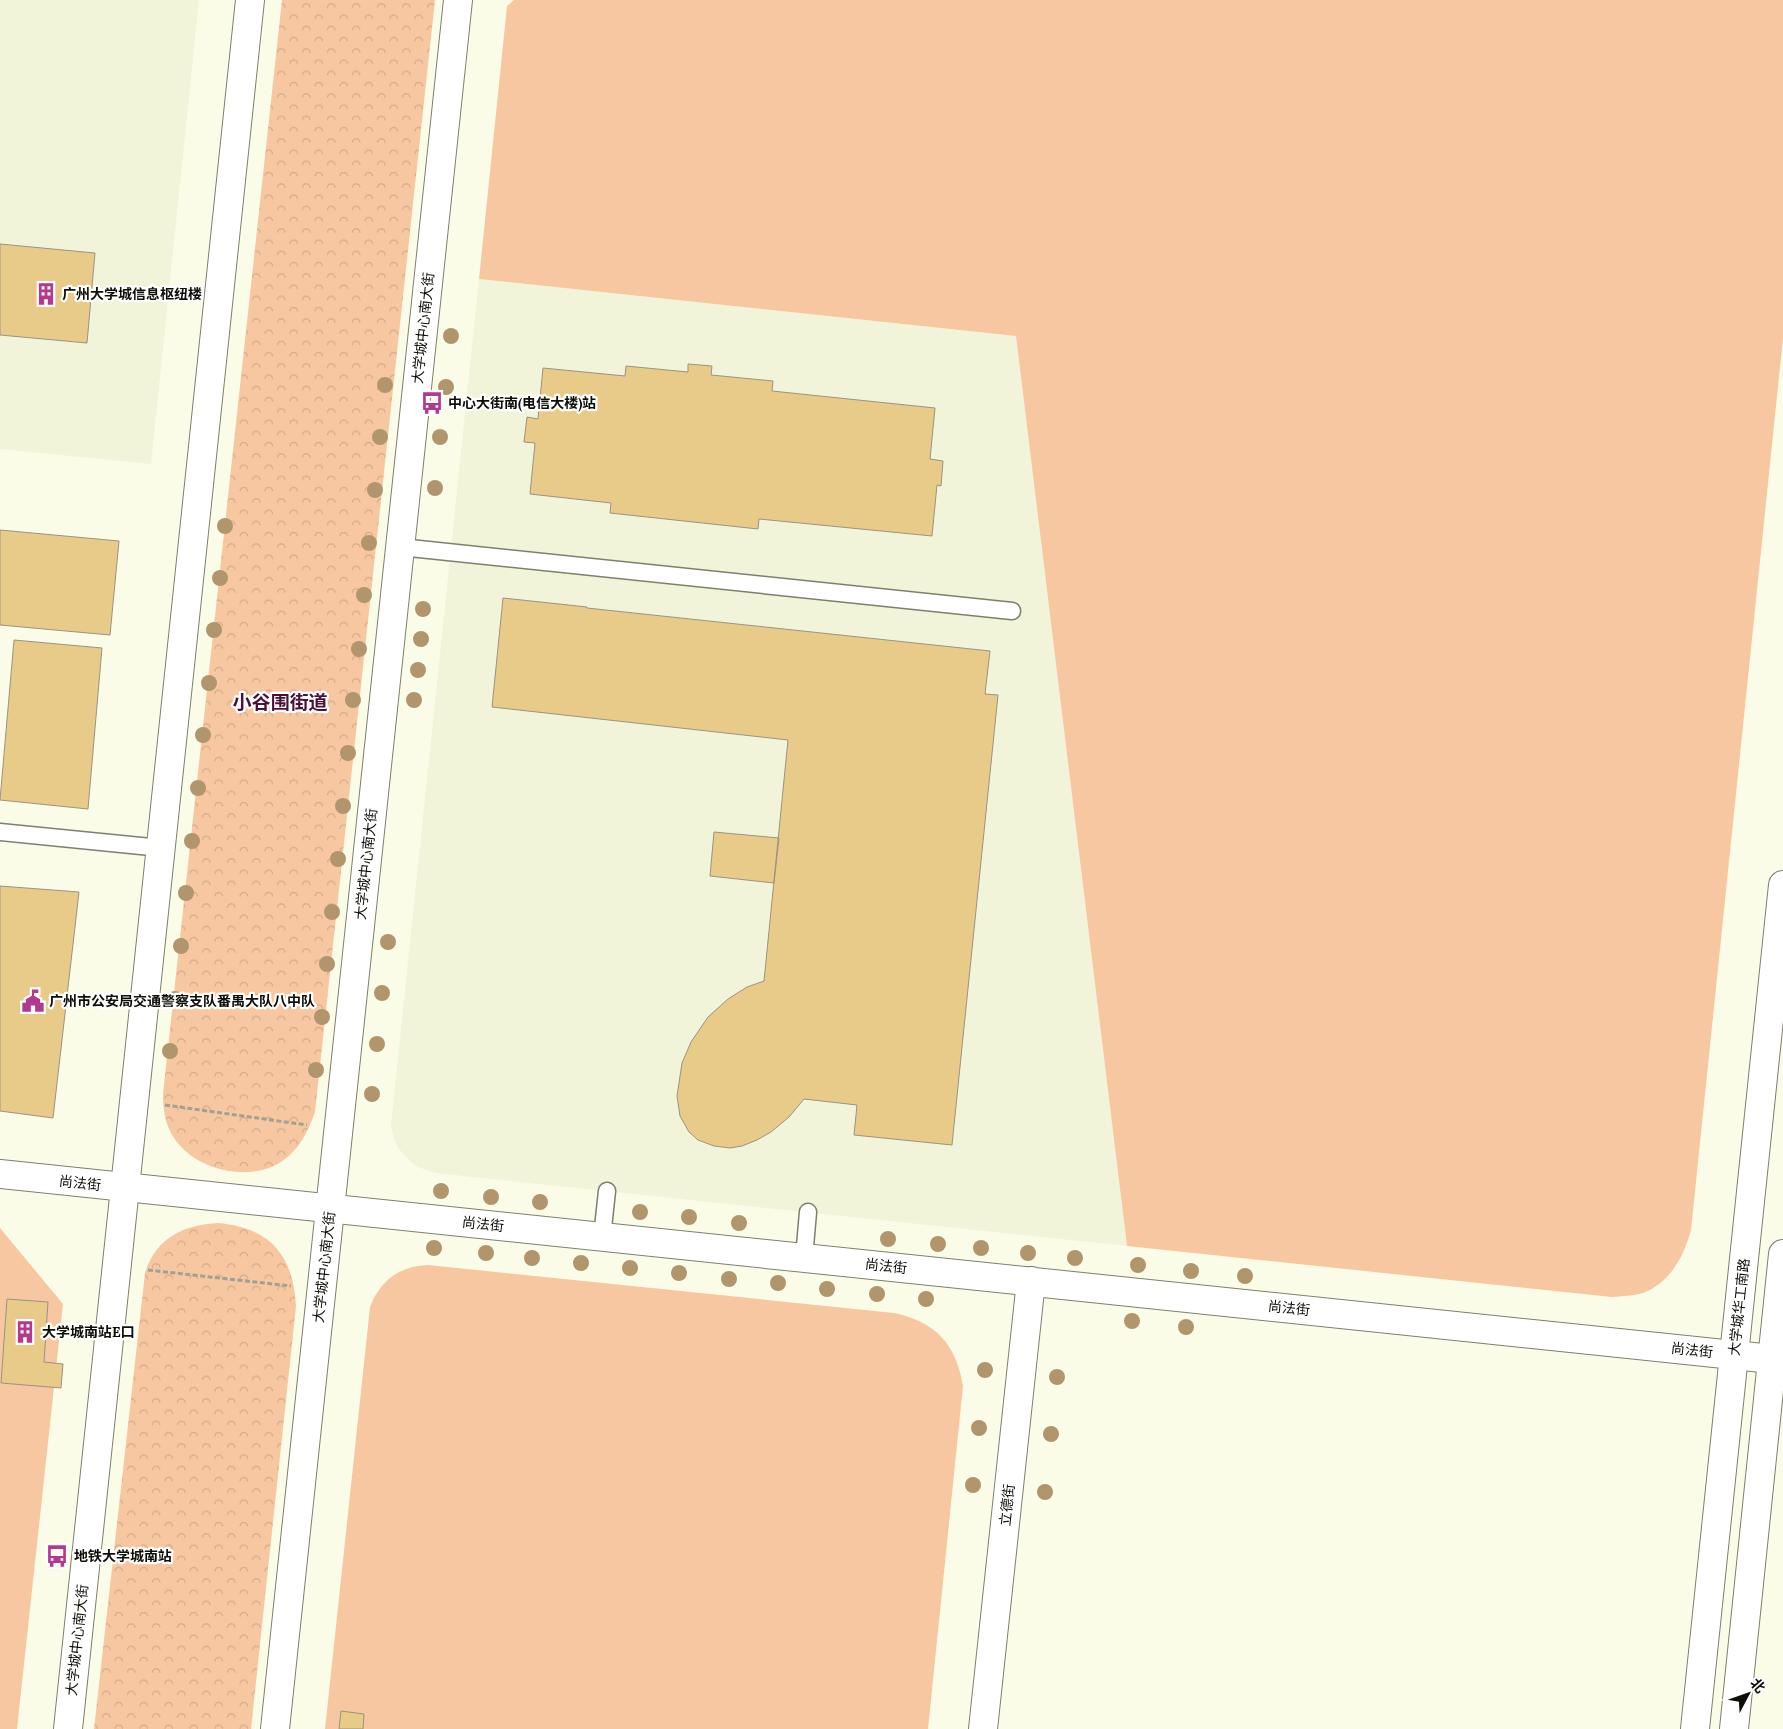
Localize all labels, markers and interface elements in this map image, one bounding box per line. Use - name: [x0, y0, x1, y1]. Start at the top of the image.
- street label: 大学城中心南大街: [408, 271, 438, 385]
- building icon: 广州大学城信息枢纽楼: [33, 281, 59, 307]
- place label: 广州大学城信息枢纽楼: [62, 285, 202, 303]
- bus stop icon: 中心大街南(电信大楼)站: [419, 390, 445, 416]
- place label: 中心大街南(电信大楼)站: [448, 394, 596, 412]
- district label: 小谷围街道: [232, 690, 328, 714]
- street label: 大学城中心南大街: [351, 807, 381, 921]
- public building icon: 广州市公安局交通警察支队番禺大队八中队: [20, 988, 46, 1014]
- place label: 广州市公安局交通警察支队番禺大队八中队: [49, 992, 315, 1010]
- street label: 尚法街: [58, 1172, 102, 1194]
- street label: 大学城中心南大街: [309, 1210, 339, 1324]
- street label: 尚法街: [461, 1213, 505, 1235]
- street label: 尚法街: [864, 1255, 908, 1277]
- street label: 大学城华工南路: [1725, 1257, 1753, 1357]
- street label: 尚法街: [1267, 1297, 1311, 1319]
- building icon: 大学城南站E口: [12, 1319, 38, 1345]
- place label: 大学城南站E口: [42, 1323, 135, 1341]
- street label: 尚法街: [1670, 1339, 1714, 1361]
- street label: 立德街: [996, 1483, 1018, 1527]
- bus stop icon: 地铁大学城南站: [44, 1543, 70, 1569]
- place label: 地铁大学城南站: [74, 1547, 172, 1565]
- street label: 大学城中心南大街: [62, 1583, 92, 1697]
- north arrow: [1723, 1669, 1773, 1719]
- text: 北: [1746, 1674, 1769, 1697]

